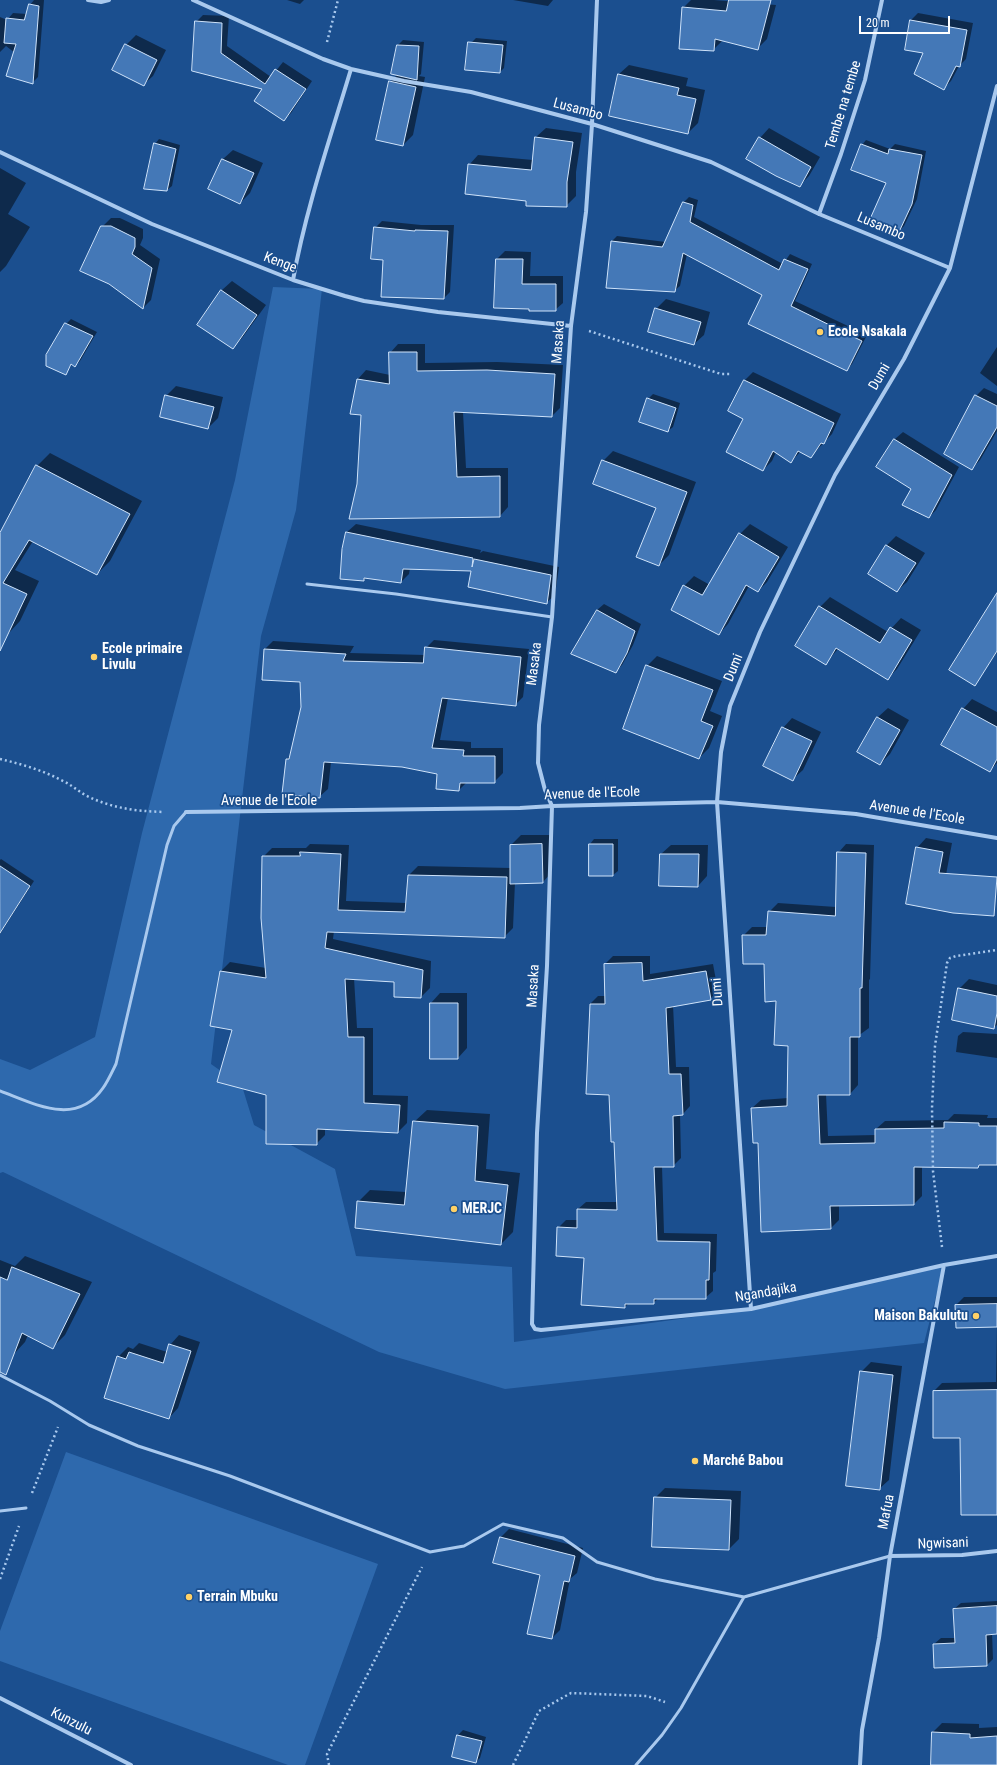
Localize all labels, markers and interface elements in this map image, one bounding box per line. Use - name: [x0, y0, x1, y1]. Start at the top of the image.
- scale bar: [861, 8, 952, 34]
- text: 20 m: [866, 16, 890, 30]
- street label: Tembe na tembe: [823, 59, 865, 151]
- street label: Lusambo: [551, 95, 605, 125]
- street label: Lusambo: [854, 209, 908, 245]
- street label: Kenge: [261, 249, 299, 277]
- street label: Masaka: [549, 320, 569, 364]
- place label: Ecole Nsakala: [828, 324, 907, 340]
- marker: Ecole Nsakala: [815, 327, 825, 337]
- street label: Dumi: [866, 360, 894, 394]
- place label: Ecole primaire Livulu: [102, 641, 182, 674]
- street label: Masaka: [524, 641, 546, 687]
- marker: Ecole primaire Livulu: [89, 652, 99, 662]
- street label: Dumi: [721, 652, 747, 684]
- street label: Avenue de l'Ecole: [544, 784, 640, 804]
- street label: Avenue de l'Ecole: [221, 793, 317, 809]
- street label: Avenue de l'Ecole: [868, 797, 966, 829]
- street label: Masaka: [524, 964, 544, 1008]
- street label: Dumi: [709, 977, 727, 1007]
- place label: MERJC: [462, 1201, 502, 1217]
- marker: MERJC: [449, 1204, 459, 1214]
- street label: Ngandajika: [734, 1279, 798, 1307]
- place label: Maison Bakulutu: [874, 1308, 968, 1324]
- marker: Maison Bakulutu: [971, 1311, 981, 1321]
- place label: Marché Babou: [703, 1453, 783, 1469]
- marker: Marché Babou: [690, 1456, 700, 1466]
- street label: Mafua: [875, 1493, 899, 1531]
- street label: Ngwisani: [917, 1535, 969, 1553]
- place label: Terrain Mbuku: [197, 1589, 278, 1605]
- marker: Terrain Mbuku: [184, 1592, 194, 1602]
- street label: Kunzulu: [48, 1705, 94, 1739]

